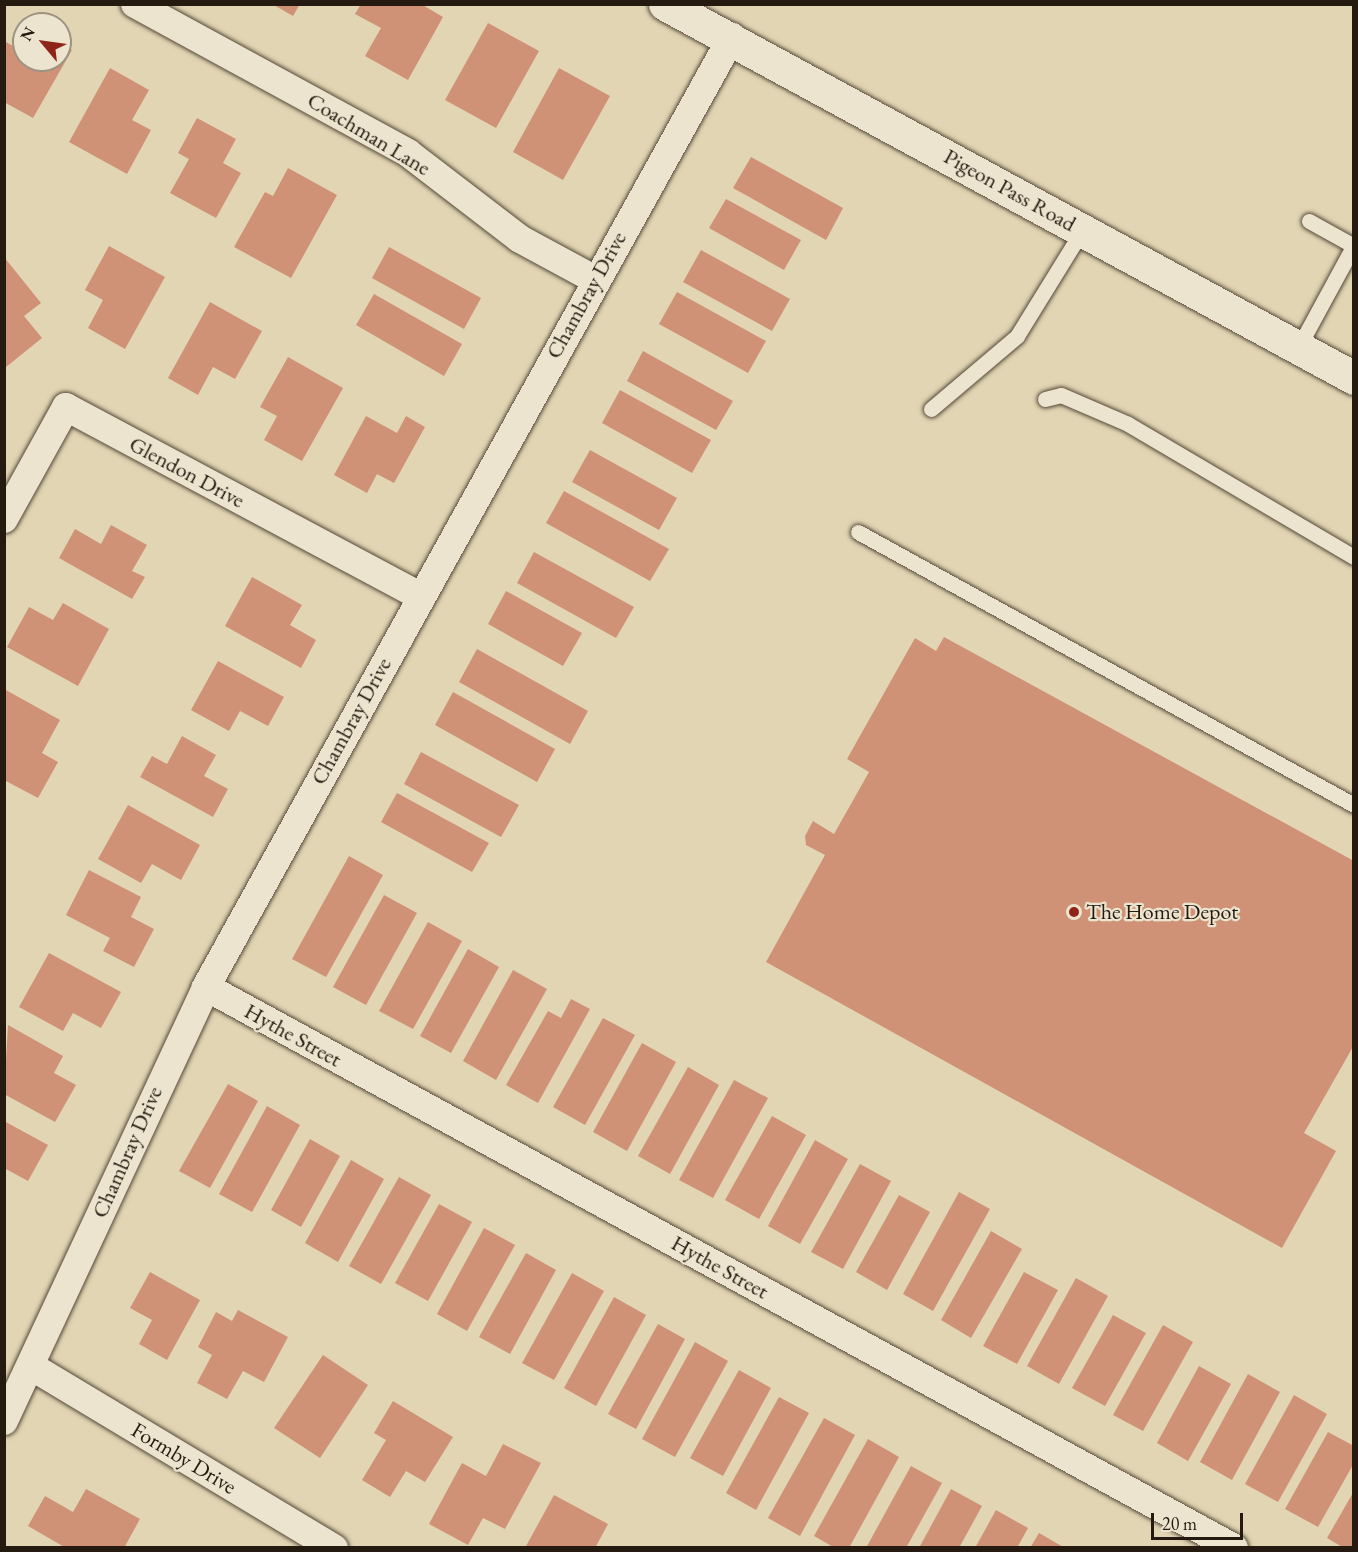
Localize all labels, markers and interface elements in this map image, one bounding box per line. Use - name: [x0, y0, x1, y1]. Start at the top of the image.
- north arrow: [12, 12, 72, 72]
- text: N: [15, 23, 40, 45]
- street label: Coachman Lane: [303, 87, 435, 181]
- street label: Pigeon Pass Road: [939, 143, 1081, 237]
- street label: Chambray Drive: [540, 227, 632, 363]
- street label: Glendon Drive: [125, 431, 249, 513]
- street label: Chambray Drive: [305, 653, 397, 789]
- place label: The Home Depot: [1086, 899, 1238, 925]
- marker: The Home Depot: [1067, 905, 1081, 919]
- street label: Hythe Street: [240, 998, 346, 1072]
- street label: Chambray Drive: [86, 1082, 168, 1222]
- street label: Hythe Street: [667, 1230, 773, 1304]
- street label: Formby Drive: [127, 1416, 241, 1500]
- scale bar: [1154, 1501, 1246, 1539]
- text: 20 m: [1162, 1512, 1197, 1535]

